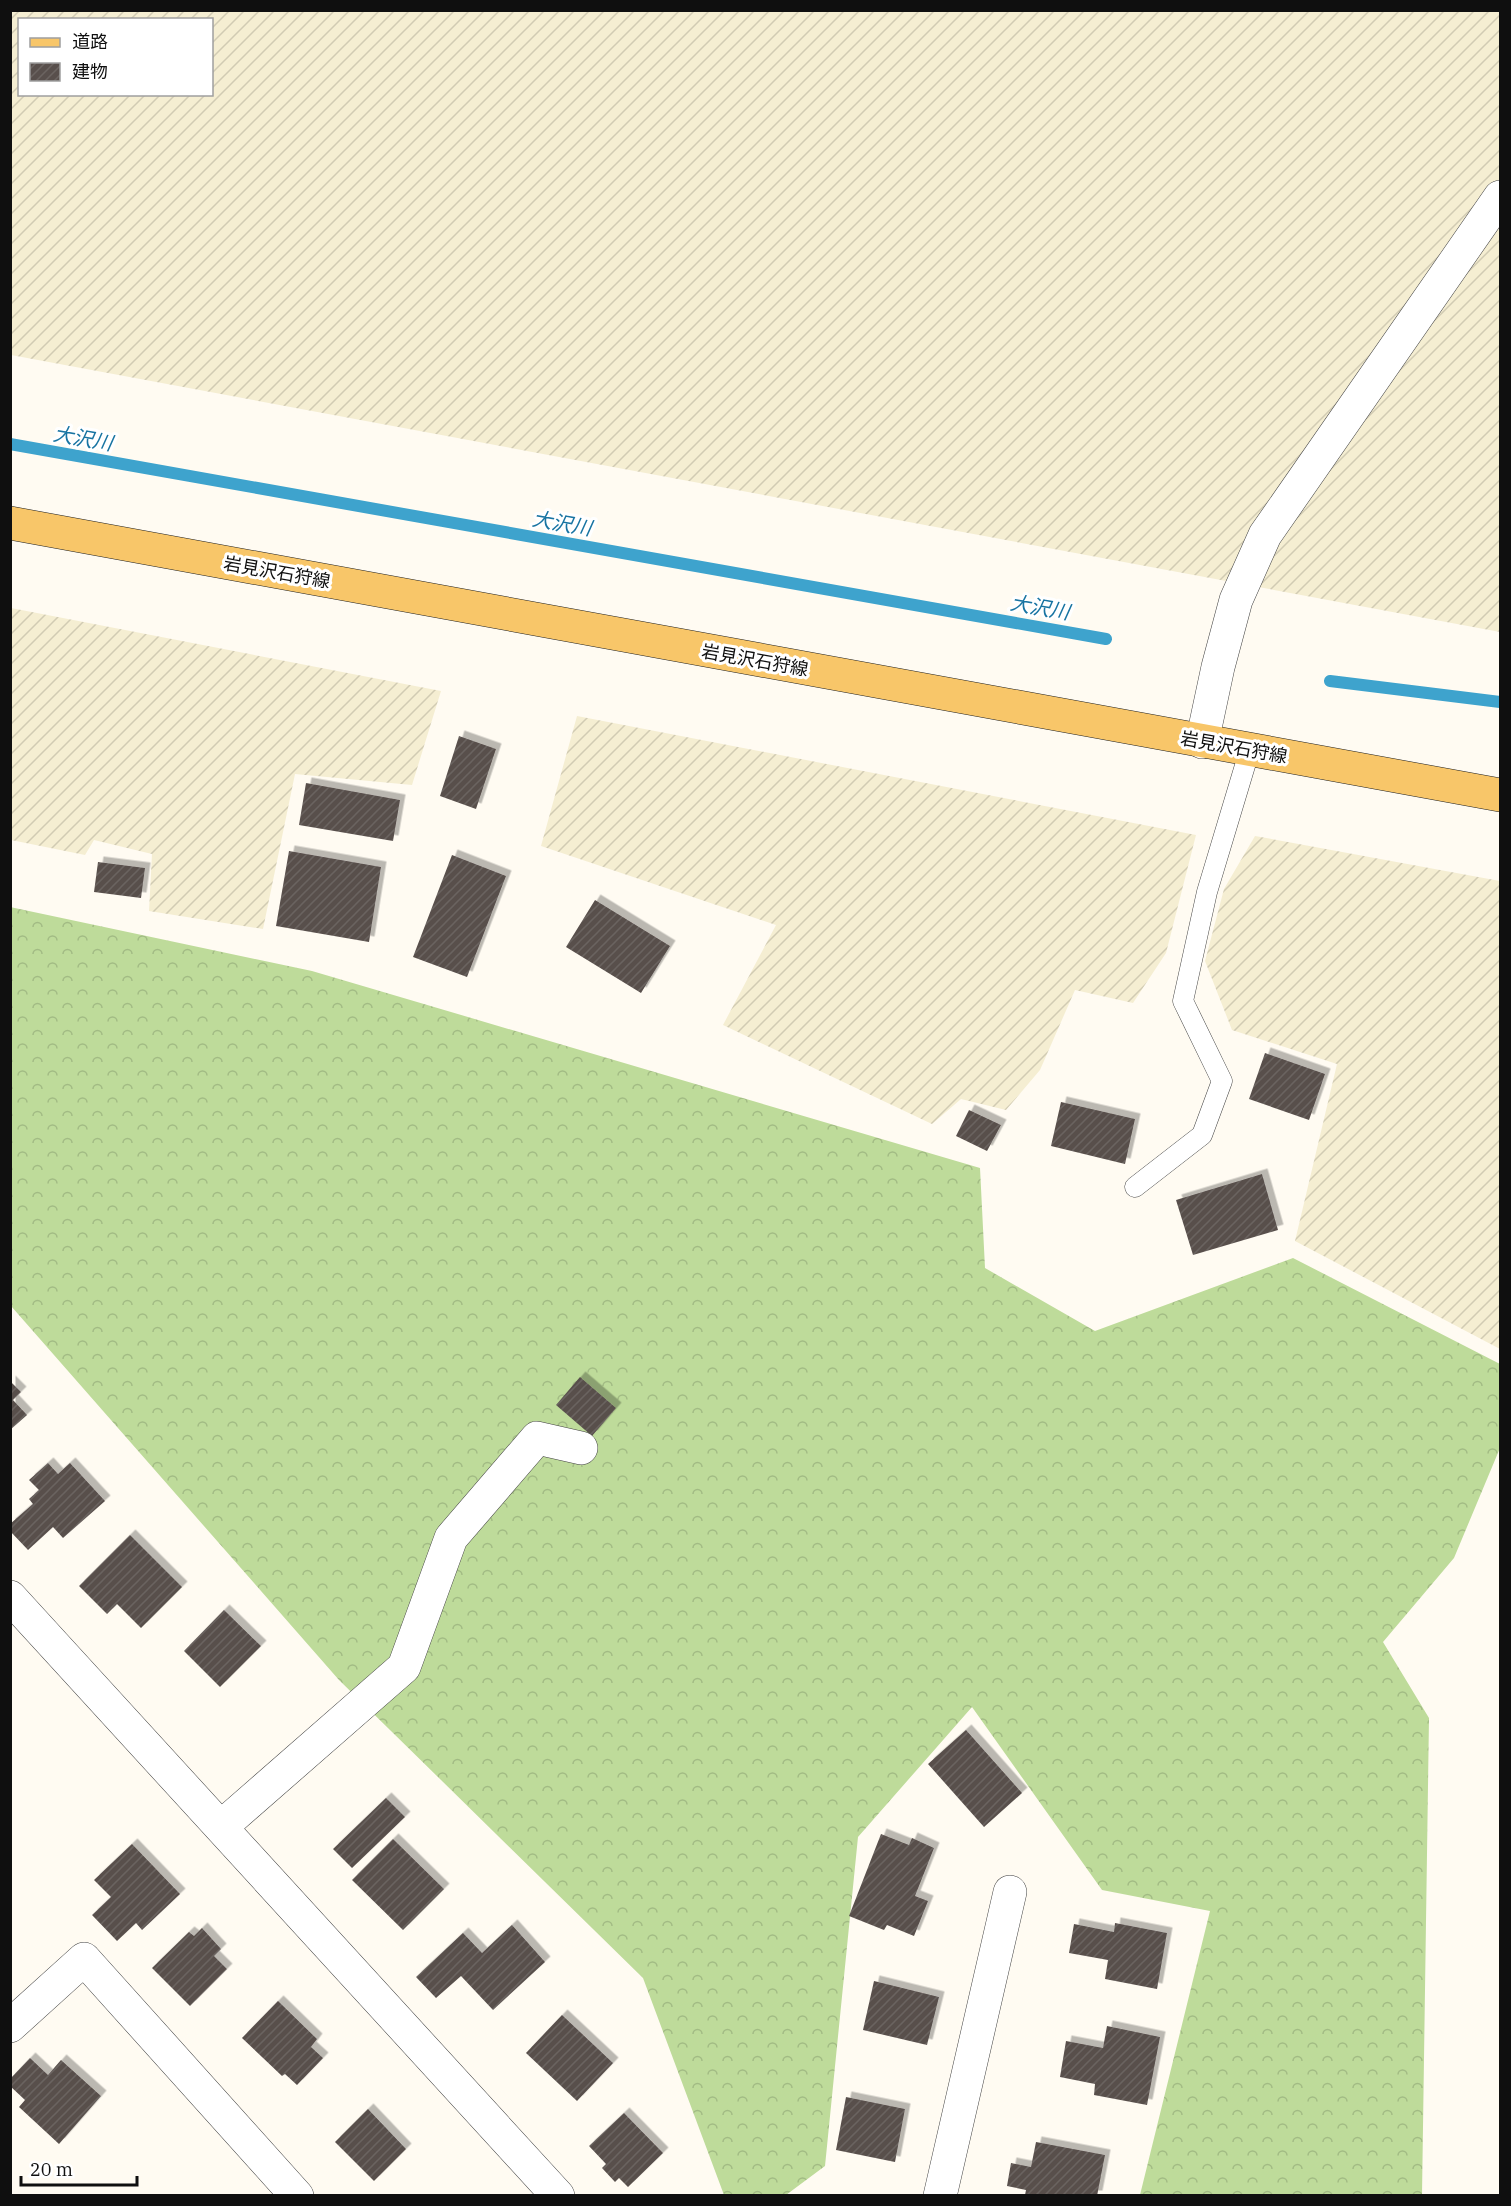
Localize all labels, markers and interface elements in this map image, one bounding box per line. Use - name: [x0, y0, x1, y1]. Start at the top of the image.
- legend: [18, 18, 213, 96]
- text: 道路: [72, 30, 108, 53]
- text: 建物: [72, 60, 108, 83]
- water label: 大沢川: [51, 419, 117, 457]
- water label: 大沢川: [530, 504, 596, 542]
- street label: 岩見沢石狩線: [222, 551, 332, 593]
- water label: 大沢川: [1008, 588, 1074, 626]
- street label: 岩見沢石狩線: [700, 639, 810, 681]
- street label: 岩見沢石狩線: [1179, 726, 1289, 768]
- scale bar: [21, 2149, 136, 2187]
- text: 20 m: [30, 2158, 73, 2181]

